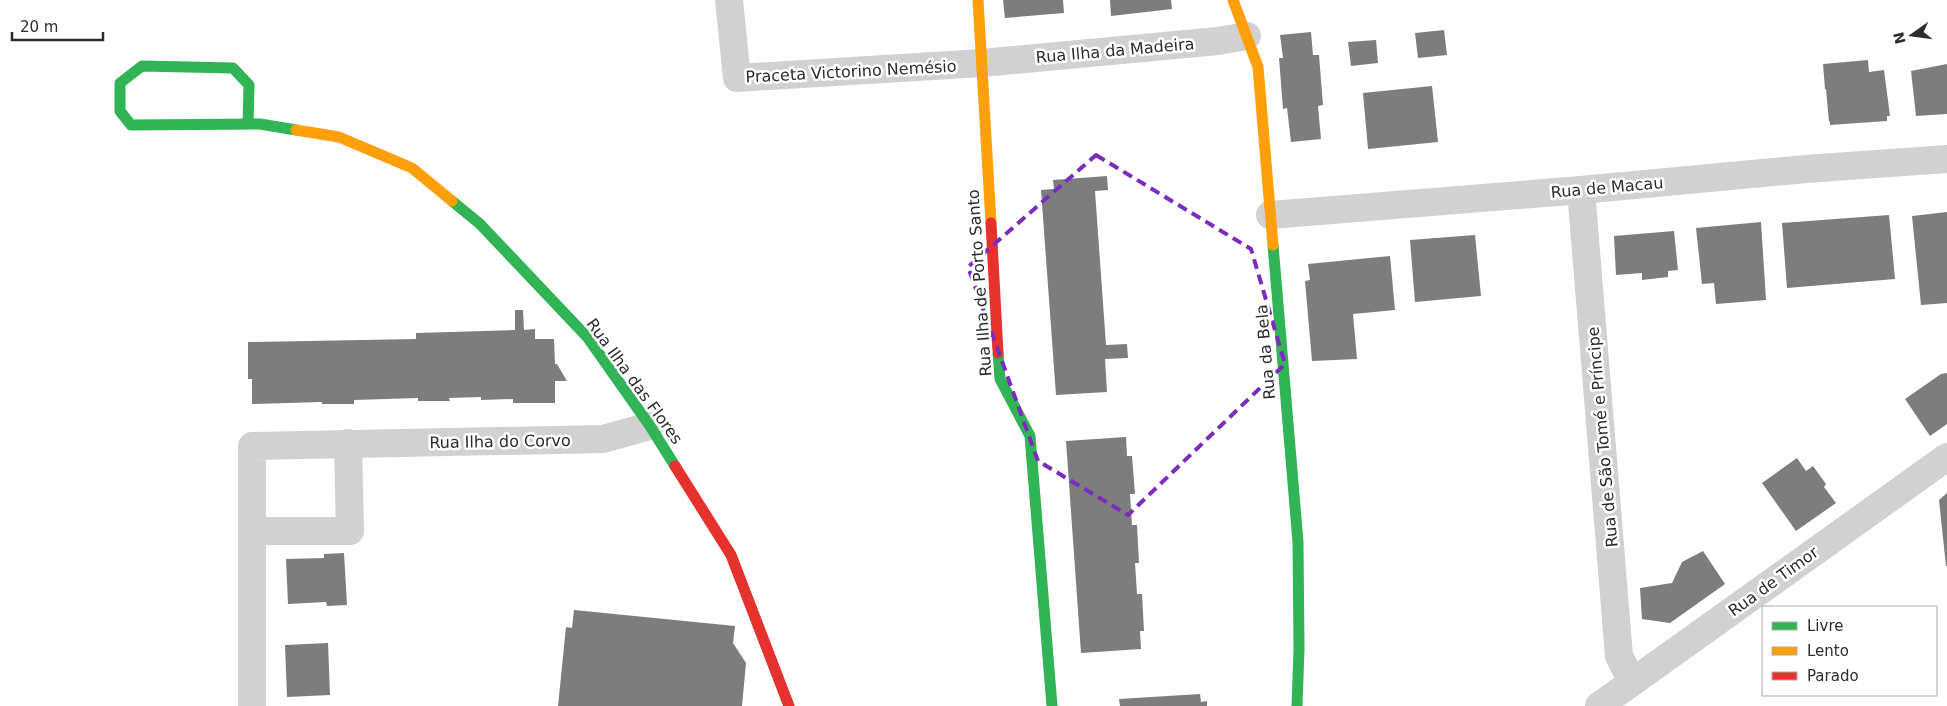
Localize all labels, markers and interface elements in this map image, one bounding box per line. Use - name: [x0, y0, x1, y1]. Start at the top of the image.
- scale bar: [12, 10, 104, 42]
- north arrow: [1887, 10, 1937, 60]
- text: 20 m: [20, 18, 58, 36]
- text: N: [1890, 31, 1909, 46]
- street label: Rua Ilha da Madeira: [1035, 34, 1195, 67]
- street label: Praceta Victorino Nemésio: [745, 56, 957, 87]
- street label: Rua de Macau: [1550, 173, 1664, 202]
- street label: Rua Ilha de Porto Santo: [963, 189, 996, 377]
- street label: Rua da Bela: [1252, 304, 1279, 400]
- street label: Rua Ilha das Flores: [583, 315, 687, 448]
- street label: Rua de São Tomé e Príncipe: [1583, 326, 1622, 548]
- street label: Rua Ilha do Corvo: [429, 431, 571, 452]
- street label: Rua de Timor: [1725, 542, 1822, 620]
- legend: [1762, 606, 1937, 696]
- text: Livre: [1807, 617, 1843, 635]
- text: Lento: [1807, 642, 1849, 660]
- text: Parado: [1807, 667, 1859, 685]

